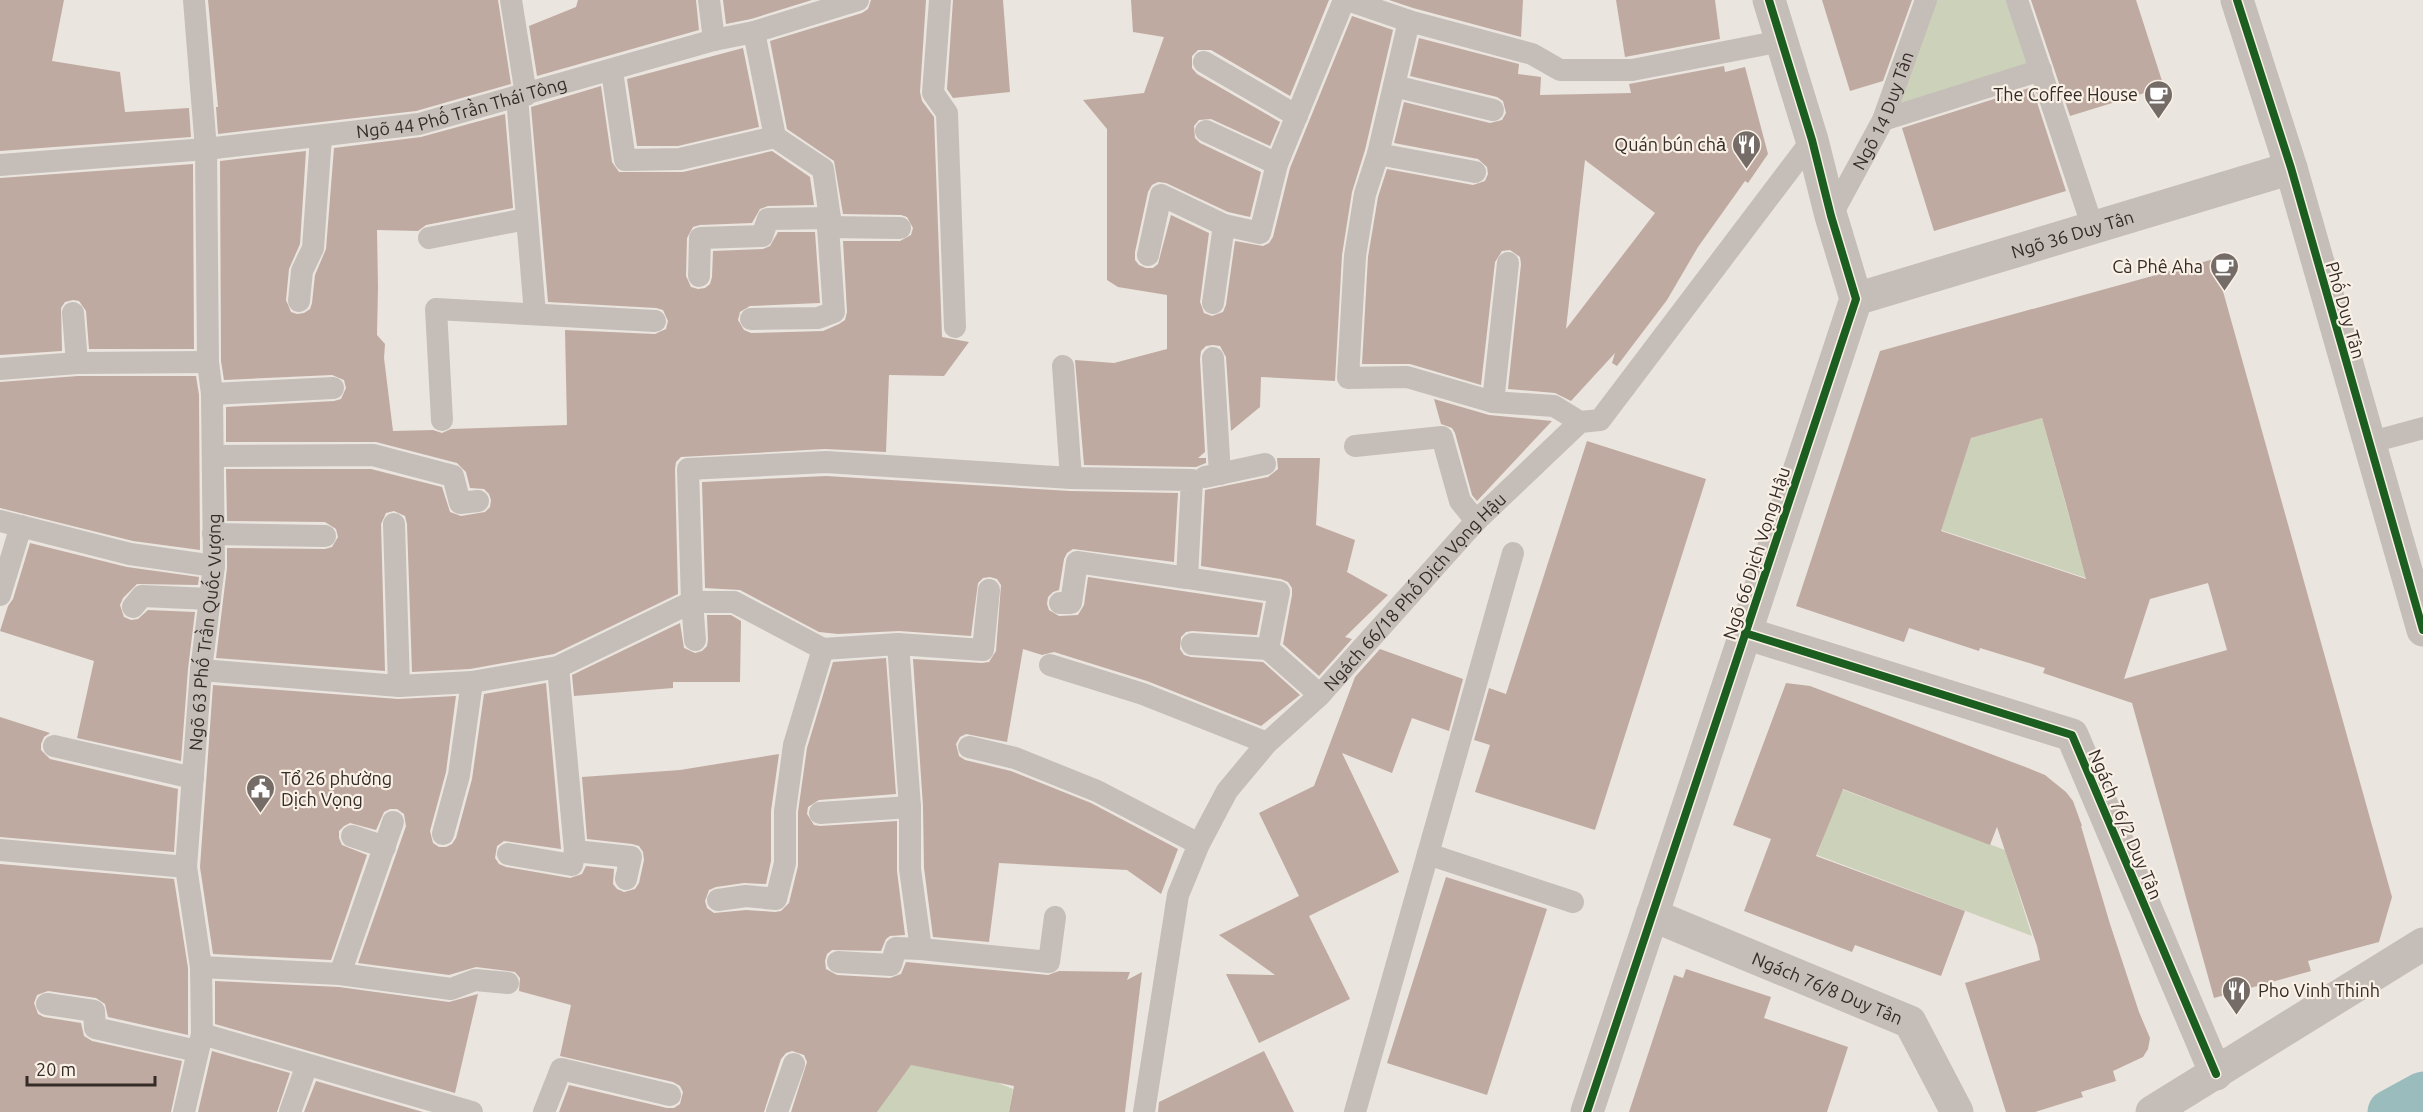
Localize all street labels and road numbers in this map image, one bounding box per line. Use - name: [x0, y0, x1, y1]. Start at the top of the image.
- street label: Ngõ 14 Duy Tân: [1848, 49, 1917, 173]
- street label: Ngõ 44 Phố Trần Thái Tông: [355, 72, 569, 141]
- street label: Ngõ 36 Duy Tân: [2009, 206, 2136, 262]
- street label: Phố Duy Tân: [2323, 258, 2372, 361]
- street label: Ngõ 66 Dịch Vọng Hậu: [1719, 464, 1793, 642]
- street label: Ngách 66/18 Phố Dịch Vọng Hậu: [1319, 488, 1510, 694]
- street label: Ngõ 63 Phố Trần Quốc Vượng: [185, 513, 224, 751]
- street label: Ngách 76/2 Duy Tân: [2085, 746, 2167, 902]
- street label: Ngách 76/8 Duy Tân: [1749, 948, 1906, 1028]

